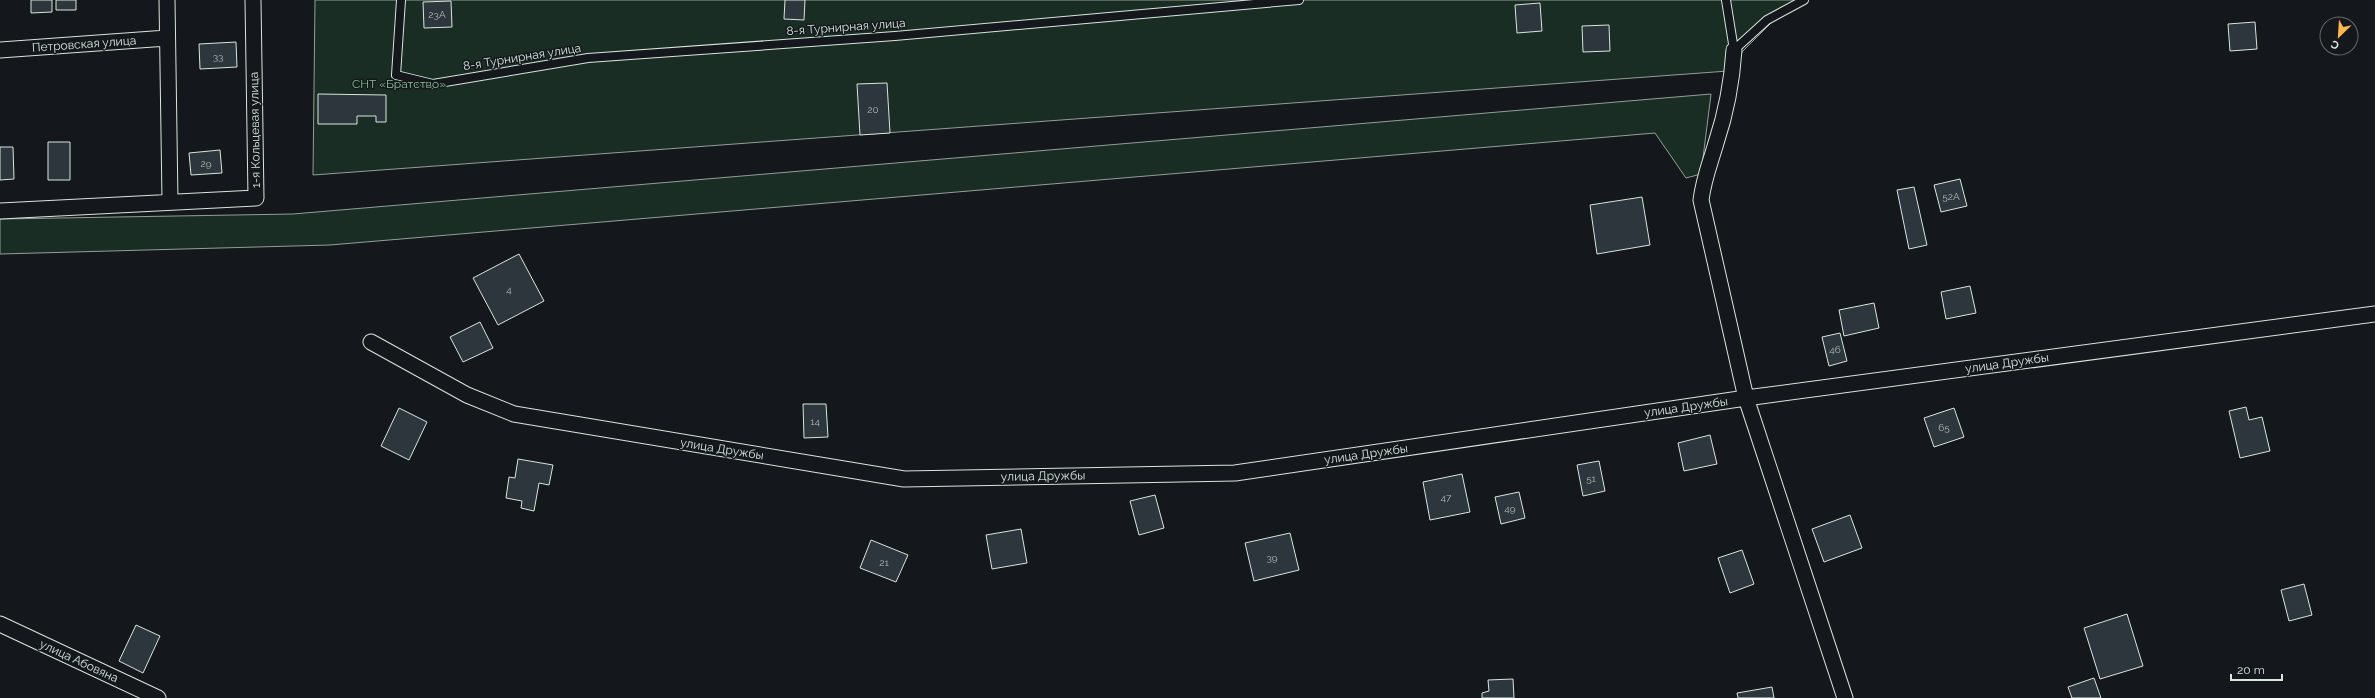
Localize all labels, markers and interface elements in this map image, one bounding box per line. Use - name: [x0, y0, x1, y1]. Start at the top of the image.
- house number: 23А: [428, 9, 446, 20]
- street label: 8-я Турнирная улица: [786, 16, 906, 38]
- north arrow: [2319, 16, 2359, 56]
- street label: Петровская улица: [31, 33, 137, 55]
- text: С: [2328, 37, 2341, 52]
- street label: 8-я Турнирная улица: [462, 41, 582, 73]
- house number: 33: [213, 51, 223, 62]
- street label: 1-я Кольцевая улица: [247, 72, 263, 188]
- park label: СНТ «Братство»: [352, 77, 446, 91]
- house number: 20: [867, 104, 879, 115]
- house number: 29: [200, 158, 212, 169]
- house number: 52А: [1942, 191, 1960, 202]
- house number: 4: [506, 284, 512, 295]
- house number: 46: [1829, 344, 1841, 355]
- street label: улица Дружбы: [1964, 350, 2050, 376]
- street label: улица Дружбы: [1643, 394, 1729, 420]
- house number: 14: [810, 416, 820, 427]
- house number: 65: [1938, 422, 1950, 433]
- street label: улица Дружбы: [679, 435, 765, 463]
- street label: улица Дружбы: [1323, 441, 1409, 467]
- street label: улица Дружбы: [1001, 468, 1085, 484]
- house number: 51: [1586, 473, 1597, 484]
- house number: 47: [1441, 492, 1452, 503]
- house number: 49: [1504, 503, 1516, 514]
- house number: 39: [1266, 552, 1278, 563]
- house number: 21: [879, 557, 889, 568]
- street label: улица Абовяна: [37, 637, 121, 685]
- scale bar: [2231, 656, 2282, 682]
- text: 20 m: [2237, 663, 2265, 677]

